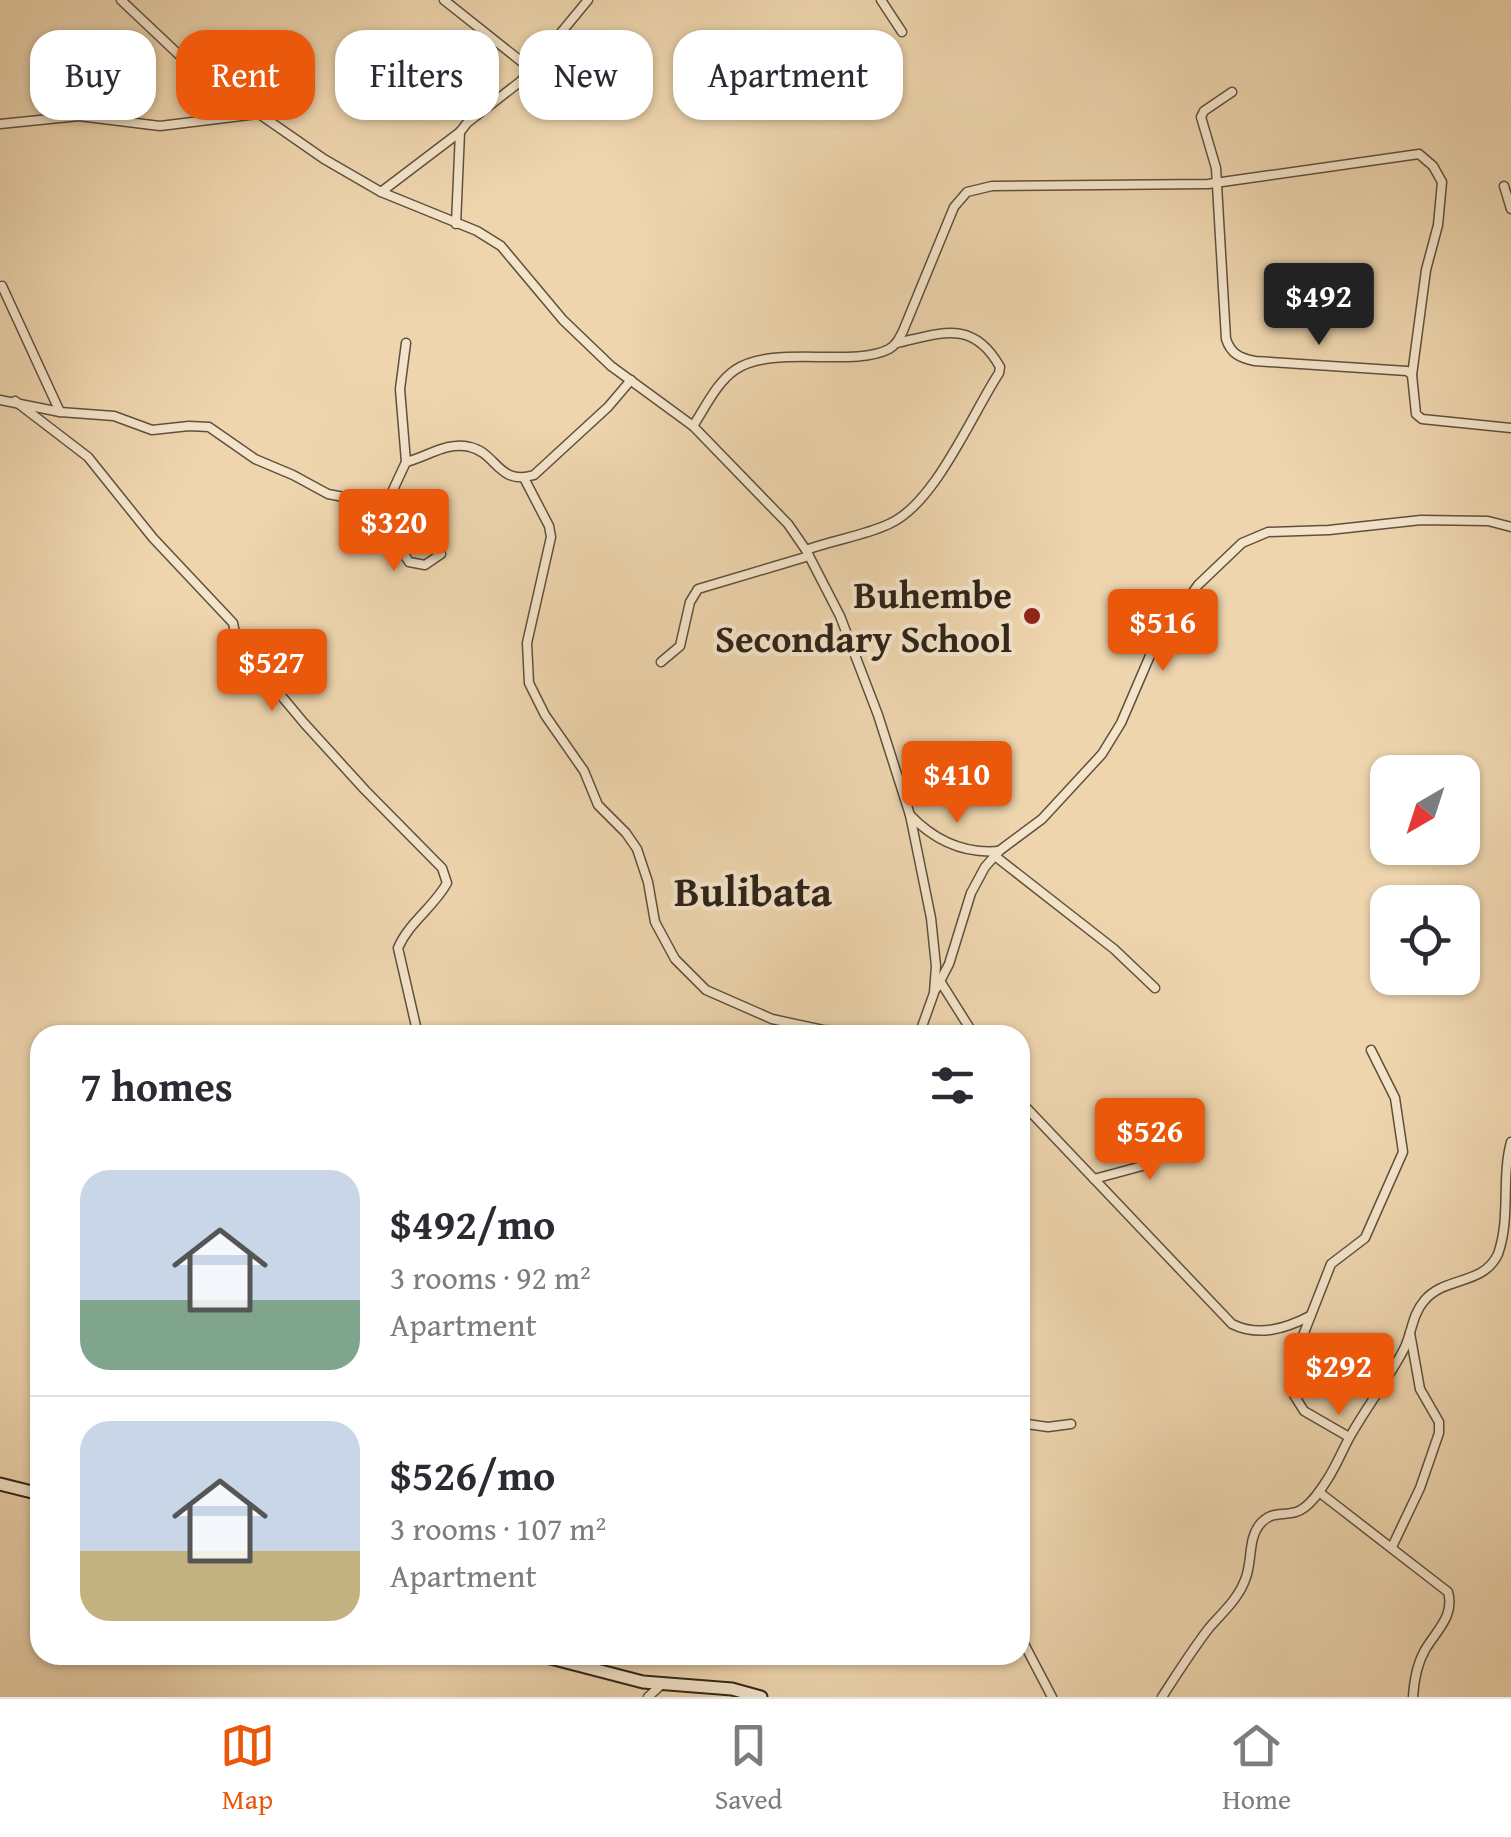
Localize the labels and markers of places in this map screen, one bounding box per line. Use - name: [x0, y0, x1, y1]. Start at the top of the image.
- pin: $492: [1260, 263, 1378, 348]
- pin: $320: [335, 489, 453, 574]
- place label: Buhembe Secondary School: [715, 566, 1012, 666]
- pin: $516: [1104, 589, 1222, 674]
- marker: Buhembe Secondary School: [1021, 605, 1043, 627]
- pin: $527: [213, 629, 331, 714]
- pin: $410: [898, 741, 1016, 826]
- pin: $526: [1091, 1098, 1209, 1183]
- pin: $292: [1280, 1333, 1398, 1418]

